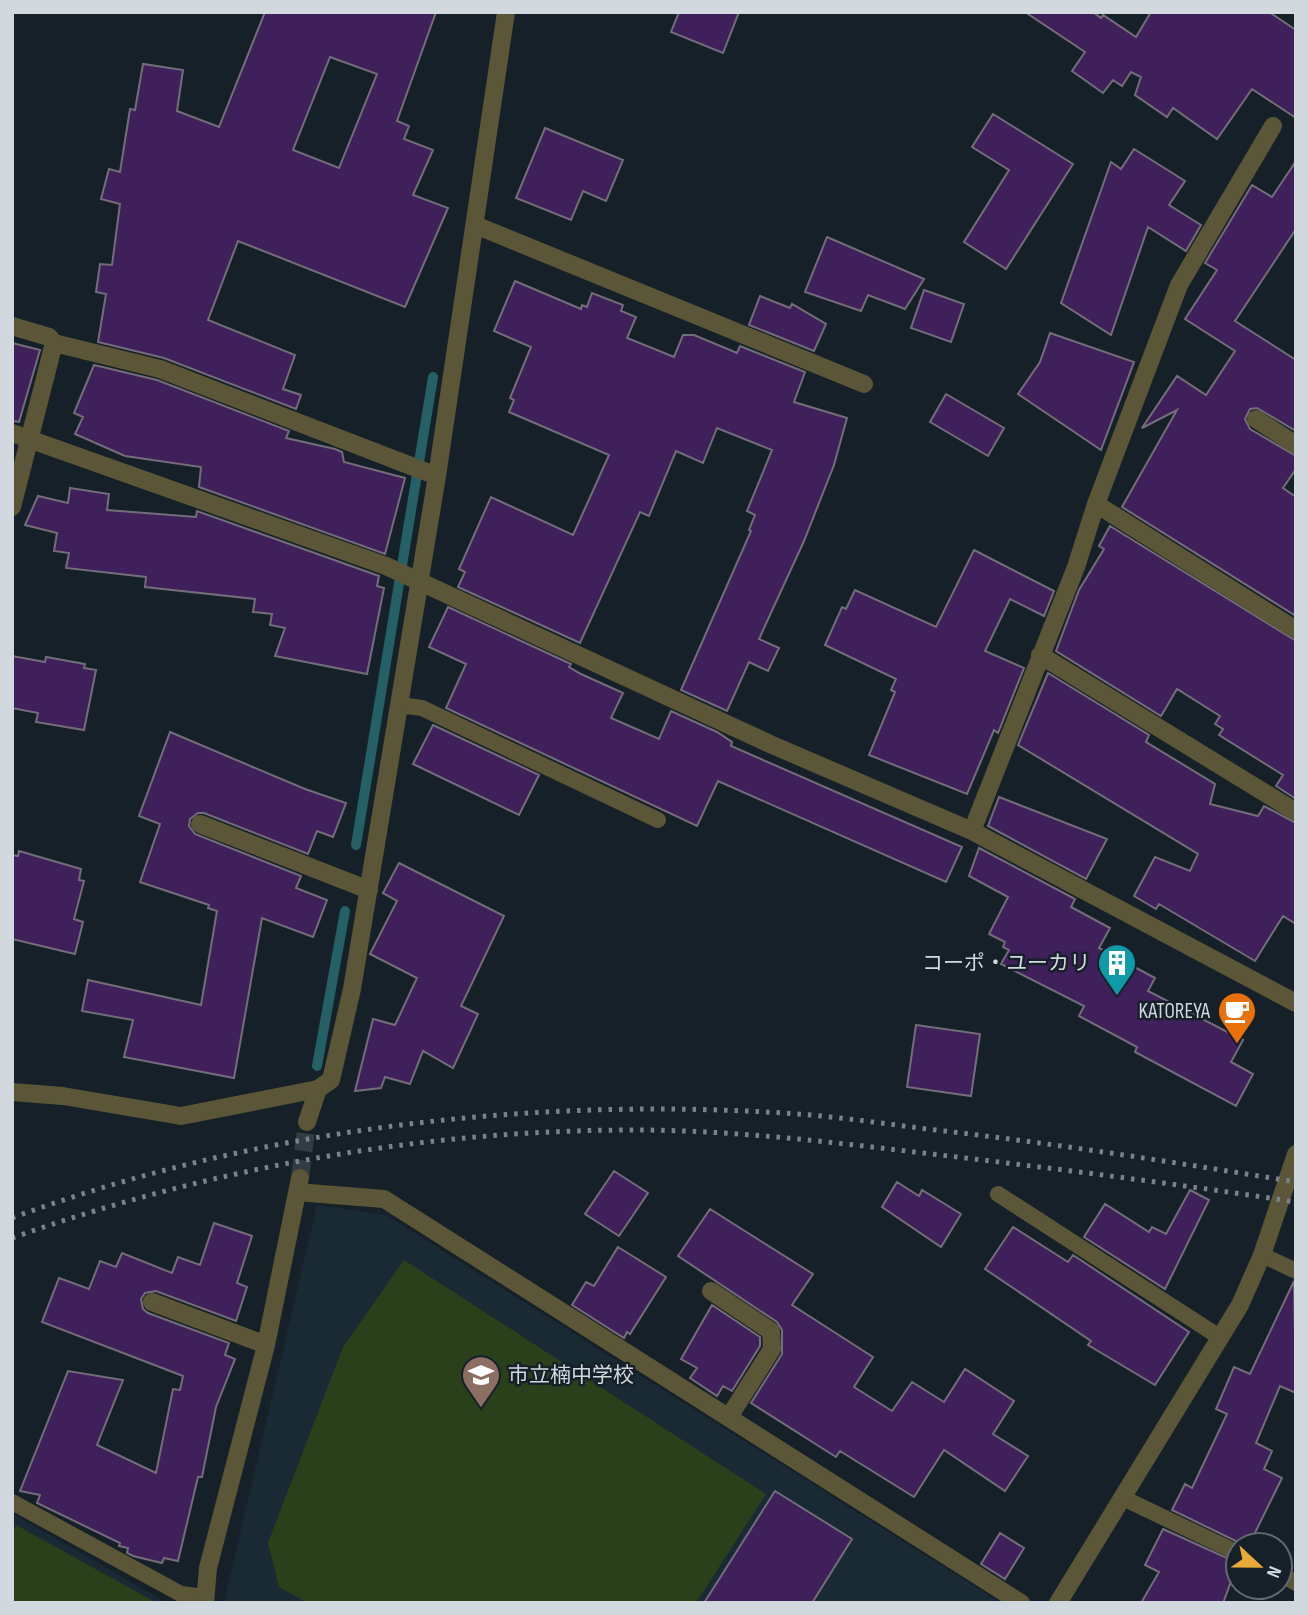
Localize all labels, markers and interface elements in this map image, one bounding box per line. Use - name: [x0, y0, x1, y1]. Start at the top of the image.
- building icon: コーポ・ユーカリ: [1096, 942, 1138, 997]
- place label: コーポ・ユーカリ: [922, 951, 1090, 976]
- cafe icon: KATOREYA: [1216, 990, 1258, 1045]
- place label: KATOREYA: [1139, 999, 1211, 1024]
- school or university icon: 市立楠中学校: [460, 1354, 502, 1409]
- place label: 市立楠中学校: [508, 1363, 634, 1388]
- north arrow: [1224, 1531, 1294, 1601]
- text: N: [1261, 1563, 1286, 1581]

